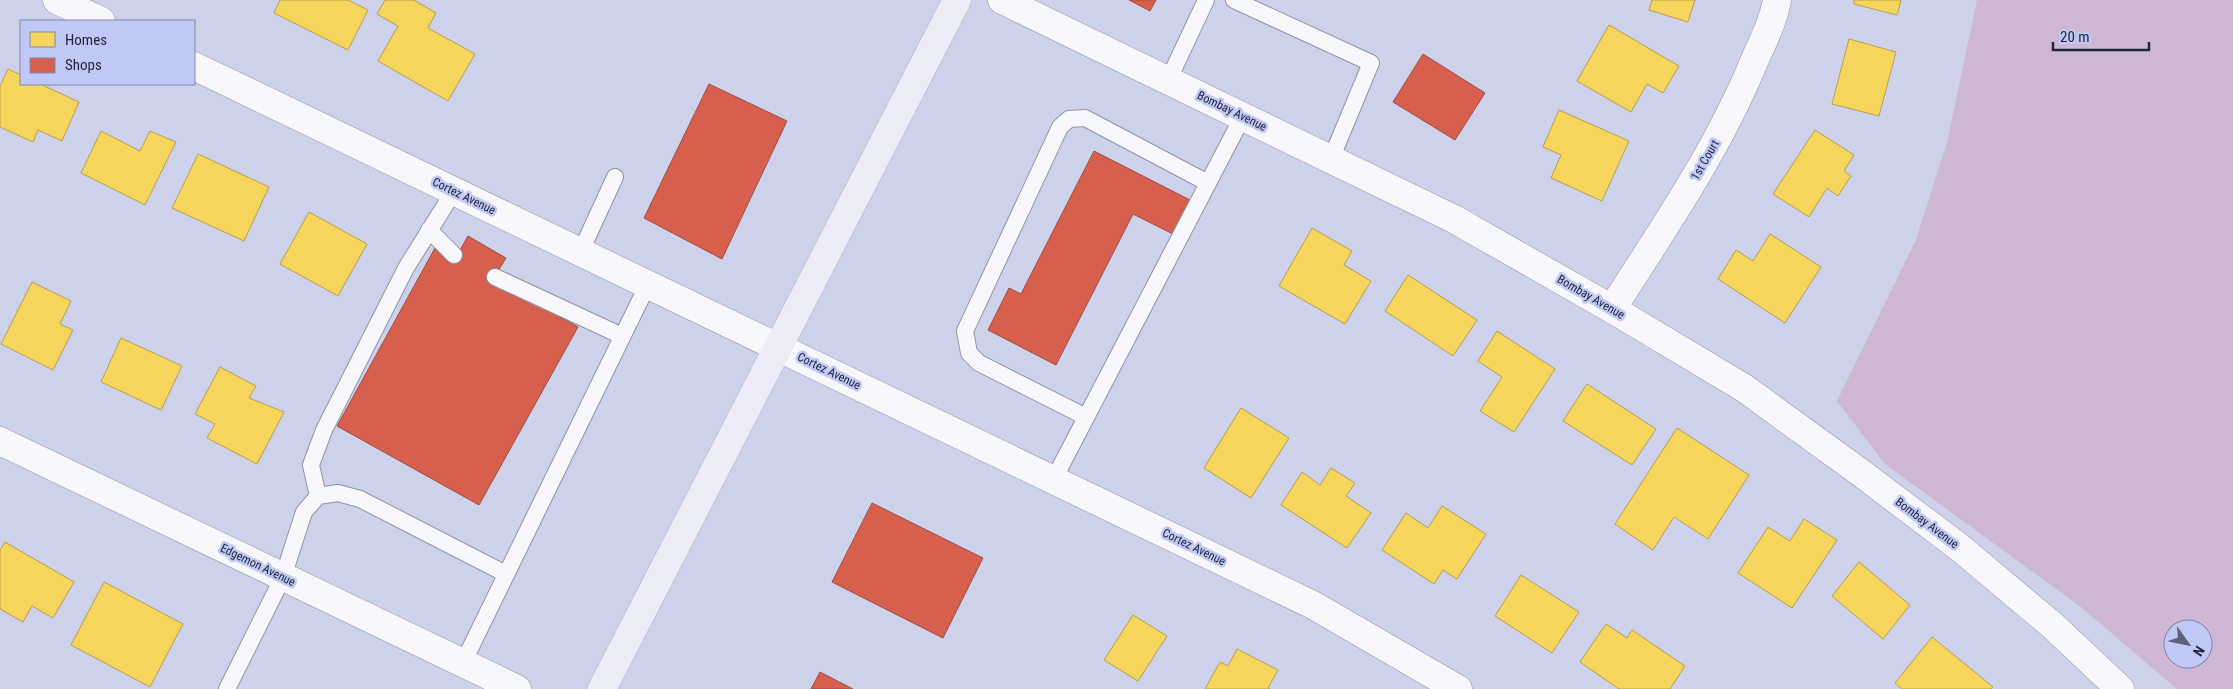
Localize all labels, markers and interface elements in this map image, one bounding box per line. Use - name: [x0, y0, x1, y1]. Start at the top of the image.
- legend: [20, 20, 195, 85]
- scale bar: [2053, 20, 2149, 52]
- text: 20 m: [2060, 28, 2090, 46]
- text: Homes: [65, 31, 107, 49]
- text: Shops: [65, 56, 102, 74]
- street label: Bombay Avenue: [1195, 88, 1269, 134]
- street label: 1st Court: [1688, 137, 1722, 182]
- street label: Cortez Avenue: [430, 175, 498, 217]
- street label: Bombay Avenue: [1555, 272, 1628, 322]
- street label: Cortez Avenue: [795, 350, 863, 392]
- street label: Bombay Avenue: [1893, 495, 1962, 552]
- street label: Cortez Avenue: [1160, 526, 1228, 568]
- street label: Edgemon Avenue: [218, 541, 298, 589]
- north arrow: [2163, 619, 2213, 669]
- text: N: [2190, 643, 2208, 659]

